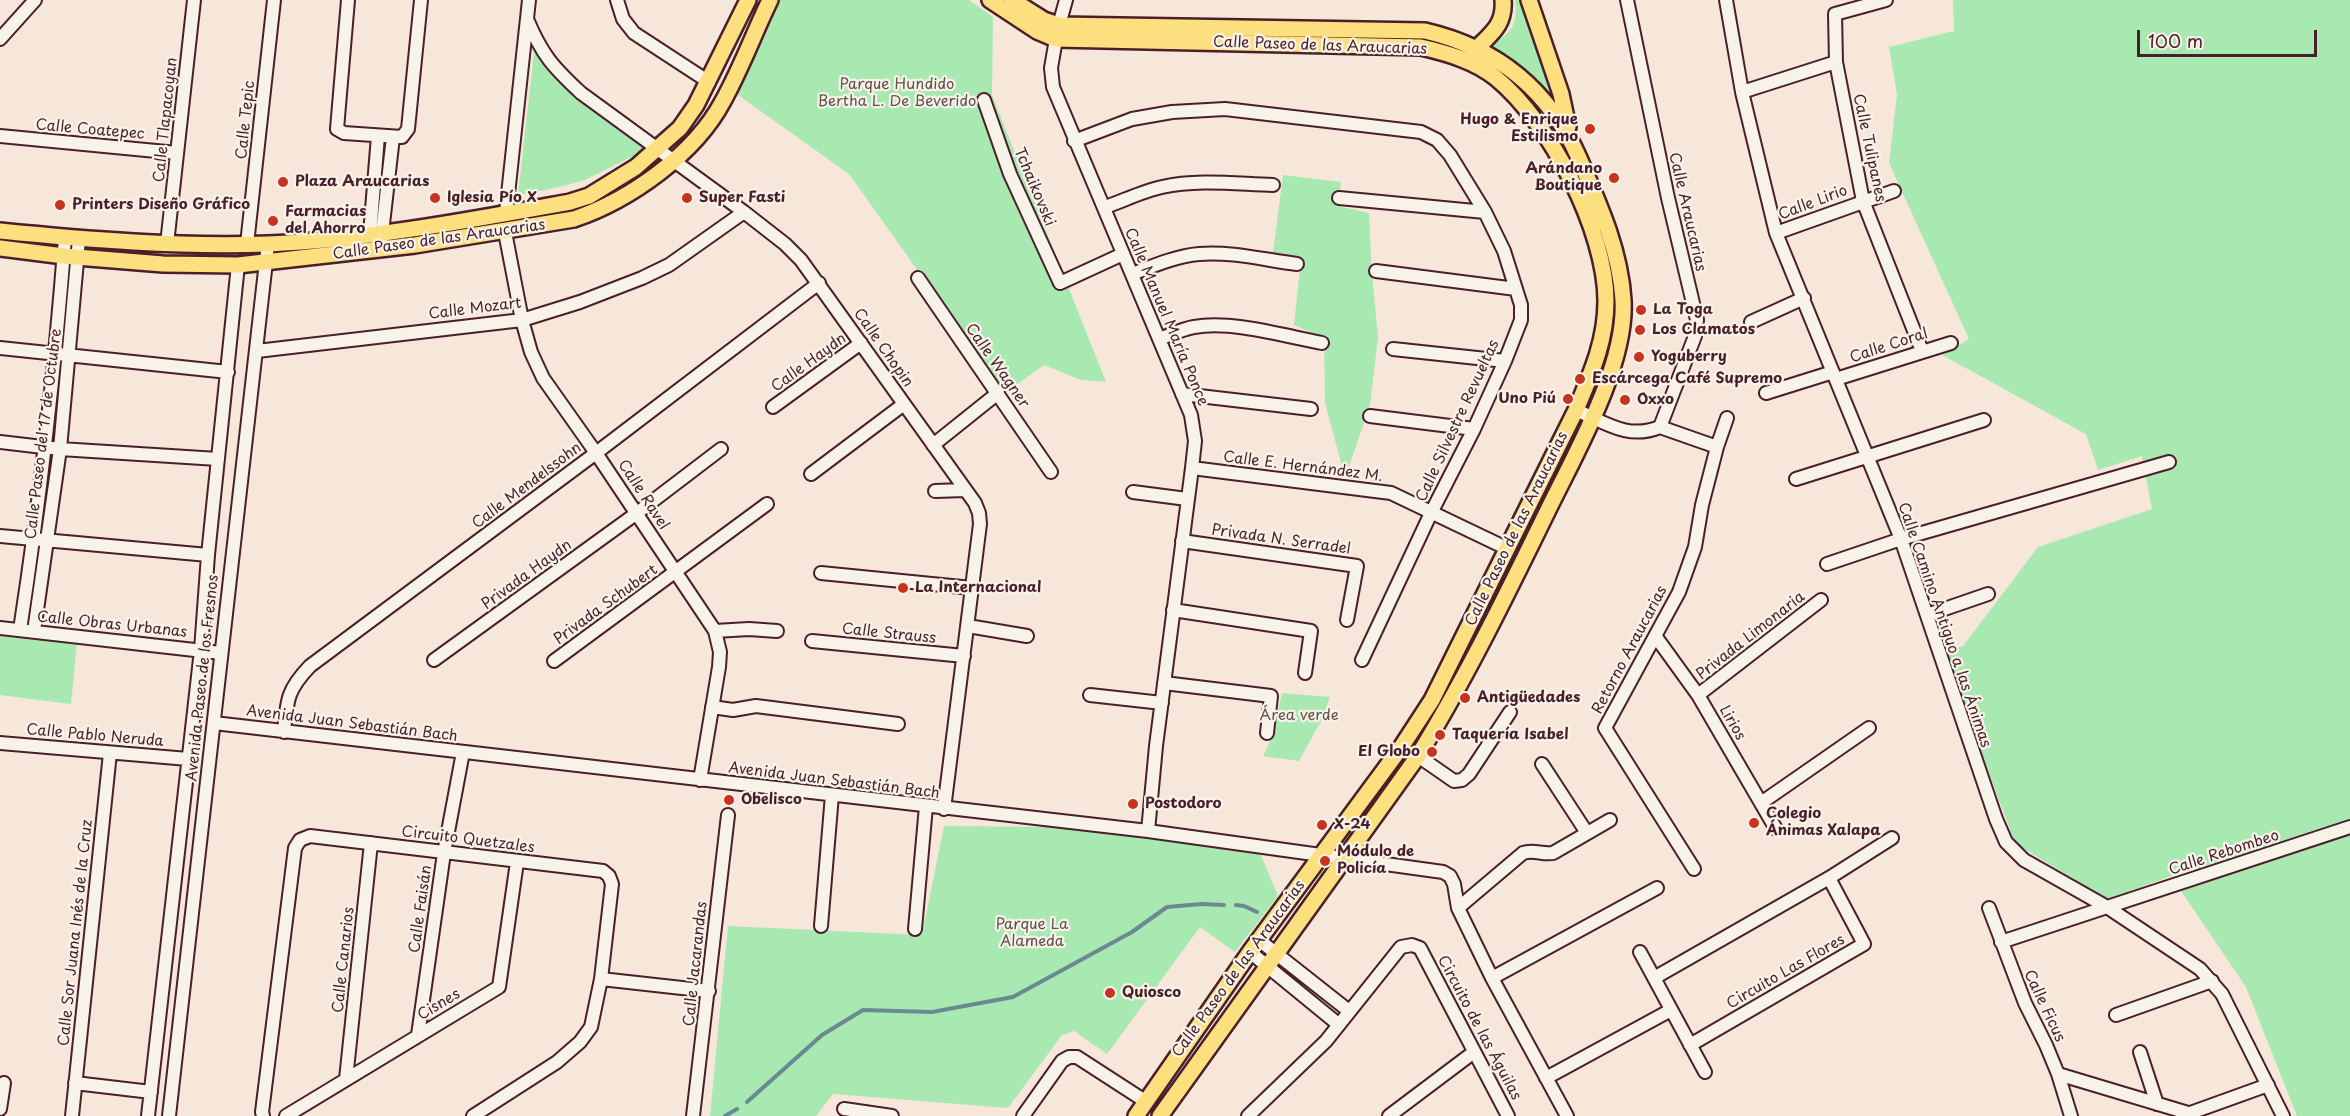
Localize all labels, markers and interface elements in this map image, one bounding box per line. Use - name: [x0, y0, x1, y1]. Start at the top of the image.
- scale bar: [2140, 18, 2320, 56]
- text: 100 m: [2148, 27, 2203, 54]
- street label: Calle Paseo de las Araucarias: [1213, 33, 1427, 59]
- street label: Calle Tlapacoyan: [150, 57, 182, 183]
- park label: Parque Hundido Bertha L. De Beverido: [818, 76, 976, 111]
- street label: Calle Tepic: [233, 80, 259, 160]
- street label: Calle Tulipanes: [1849, 92, 1889, 204]
- place label: Hugo & Enrique Estilismo: [1460, 111, 1578, 146]
- street label: Calle Coatepec: [35, 116, 145, 144]
- marker: Hugo & Enrique Estilismo: [1583, 122, 1597, 136]
- street label: Tchaikovski: [1009, 145, 1059, 229]
- street label: Calle Araucarias: [1665, 151, 1709, 273]
- place label: Arándano Boutique: [1526, 160, 1602, 195]
- marker: Arándano Boutique: [1607, 171, 1621, 185]
- place label: Plaza Araucarias: [295, 173, 429, 191]
- marker: Plaza Araucarias: [276, 175, 290, 189]
- street label: Calle Lirio: [1776, 182, 1850, 224]
- place label: Iglesia Pío X: [447, 189, 537, 207]
- place label: Super Fasti: [699, 189, 785, 207]
- marker: Iglesia Pío X: [428, 191, 442, 205]
- marker: Super Fasti: [680, 191, 694, 205]
- place label: Printers Diseño Gráfico: [72, 196, 250, 214]
- marker: Printers Diseño Gráfico: [53, 198, 67, 212]
- place label: Farmacias del Ahorro: [285, 203, 367, 238]
- marker: Farmacias del Ahorro: [266, 214, 280, 228]
- street label: Calle Paseo de las Araucarias: [332, 216, 546, 264]
- street label: Calle Manuel María Ponce: [1120, 225, 1212, 409]
- street label: Calle Mozart: [428, 294, 522, 324]
- place label: La Toga: [1653, 301, 1713, 319]
- marker: La Toga: [1634, 303, 1648, 317]
- street label: Calle Chopin: [849, 305, 917, 391]
- street label: Calle Wagner: [961, 320, 1033, 412]
- place label: Los Clamatos: [1652, 321, 1755, 339]
- marker: Los Clamatos: [1633, 323, 1647, 337]
- street label: Calle Coral: [1848, 325, 1930, 367]
- street label: Calle Paseo del 17 de Octubre: [22, 328, 66, 540]
- street label: Calle Haydn: [768, 330, 850, 396]
- street label: Calle Silvestre Revueltas: [1413, 337, 1503, 505]
- place label: Yoguberry: [1651, 348, 1727, 366]
- marker: Yoguberry: [1632, 350, 1646, 364]
- place label: Escárcega Café Supremo: [1592, 370, 1782, 388]
- marker: Escárcega Café Supremo: [1573, 372, 1587, 386]
- place label: Uno Piú: [1498, 390, 1556, 408]
- place label: Oxxo: [1637, 391, 1674, 409]
- marker: Uno Piú: [1561, 392, 1575, 406]
- marker: Oxxo: [1618, 393, 1632, 407]
- street label: Calle Paseo de las Araucarias: [1462, 429, 1572, 629]
- street label: Calle Mendelssohn: [469, 439, 585, 533]
- street label: Calle E. Hernández M.: [1222, 448, 1384, 486]
- street label: Calle Ravel: [614, 457, 672, 533]
- street label: Calle Camino Antiguo a las Ánimas: [1894, 500, 1994, 750]
- street label: Privada N. Serradel: [1210, 521, 1352, 559]
- street label: Privada Haydn: [479, 536, 575, 614]
- street label: Privada Schubert: [551, 561, 661, 649]
- street label: Avenida Paseo de los Fresnos: [183, 574, 223, 782]
- place label: La Internacional: [915, 579, 1041, 597]
- marker: La Internacional: [896, 581, 910, 595]
- street label: Retorno Araucarias: [1589, 583, 1671, 717]
- street label: Privada Limonaria: [1693, 588, 1809, 684]
- street label: Calle Obras Urbanas: [36, 608, 188, 642]
- street label: Calle Strauss: [841, 620, 937, 648]
- place label: Antigüedades: [1477, 689, 1580, 707]
- marker: Antigüedades: [1458, 691, 1472, 705]
- street label: Avenida Juan Sebastián Bach: [245, 702, 459, 746]
- street label: Lirios: [1715, 702, 1749, 744]
- park label: Área verde: [1259, 707, 1339, 725]
- street label: Calle Pablo Neruda: [26, 721, 164, 751]
- place label: Taquería Isabel: [1452, 726, 1569, 744]
- marker: Taquería Isabel: [1433, 728, 1447, 742]
- place label: El Globo: [1358, 743, 1420, 761]
- marker: El Globo: [1425, 745, 1439, 759]
- street label: Avenida Juan Sebastián Bach: [727, 759, 941, 803]
- place label: Obelisco: [741, 791, 802, 809]
- marker: Obelisco: [722, 793, 736, 807]
- place label: Postodoro: [1145, 795, 1222, 813]
- marker: Postodoro: [1126, 797, 1140, 811]
- place label: Colegio Ánimas Xalapa: [1766, 805, 1881, 840]
- place label: X-24: [1334, 816, 1371, 834]
- marker: Colegio Ánimas Xalapa: [1747, 816, 1761, 830]
- marker: X-24: [1315, 818, 1329, 832]
- street label: Calle Sor Juana Inés de la Cruz: [55, 819, 97, 1047]
- street label: Circuito Quetzales: [400, 823, 536, 857]
- street label: Calle Rebombeo: [2167, 827, 2281, 879]
- place label: Módulo de Policía: [1337, 843, 1414, 878]
- marker: Módulo de Policía: [1318, 854, 1332, 868]
- street label: Calle Faisán: [406, 864, 436, 954]
- street label: Calle Paseo de las Araucarias: [1169, 877, 1309, 1061]
- street label: Calle Jacarandas: [680, 901, 712, 1027]
- street label: Calle Canarios: [329, 906, 359, 1014]
- park label: Parque La Alameda: [996, 916, 1068, 951]
- street label: Circuito Las Flores: [1724, 931, 1848, 1013]
- street label: Circuito de las Águilas: [1433, 953, 1525, 1103]
- street label: Calle Ficus: [2020, 967, 2068, 1045]
- place label: Quiosco: [1122, 984, 1181, 1002]
- street label: Cisnes: [414, 985, 464, 1025]
- marker: Quiosco: [1103, 986, 1117, 1000]

